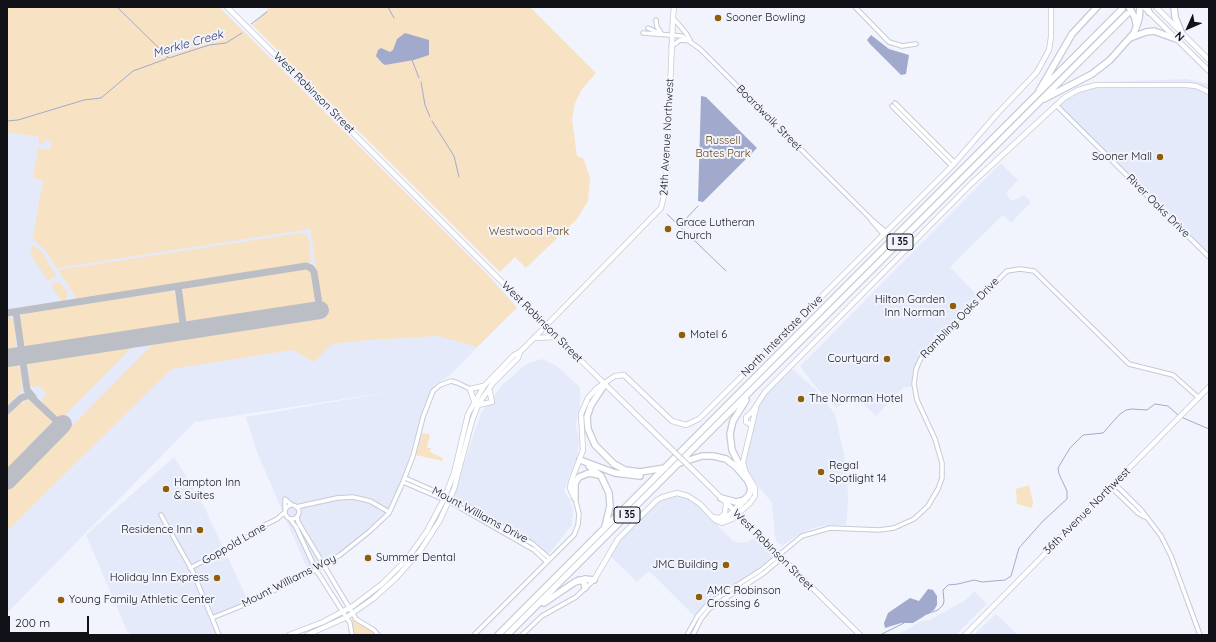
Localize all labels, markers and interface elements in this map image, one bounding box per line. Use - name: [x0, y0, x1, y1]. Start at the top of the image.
- north arrow: [1168, 8, 1208, 48]
- place label: Sooner Bowling: [726, 11, 805, 25]
- marker: Sooner Bowling: [713, 13, 723, 23]
- water label: Merkle Creek: [151, 27, 225, 61]
- text: N: [1172, 29, 1187, 44]
- street label: West Robinson Street: [271, 50, 357, 136]
- street label: 24th Avenue Northwest: [657, 78, 677, 196]
- street label: Boardwalk Street: [733, 82, 805, 154]
- park label: Russell Bates Park: [695, 134, 751, 160]
- place label: Sooner Mall: [1092, 150, 1152, 164]
- marker: Sooner Mall: [1155, 152, 1165, 162]
- street label: River Oaks Drive: [1123, 171, 1193, 241]
- place label: Grace Lutheran Church: [676, 216, 755, 242]
- marker: Grace Lutheran Church: [663, 224, 673, 234]
- park label: Westwood Park: [489, 225, 569, 239]
- road number: I 35: [887, 234, 913, 250]
- street label: Rambling Oaks Drive: [918, 275, 1002, 361]
- street label: West Robinson Street: [499, 279, 585, 365]
- street label: North Interstate Drive: [738, 292, 826, 380]
- place label: Hilton Garden Inn Norman: [875, 293, 945, 319]
- marker: Hilton Garden Inn Norman: [948, 301, 958, 311]
- place label: Motel 6: [690, 328, 727, 342]
- marker: Motel 6: [677, 330, 687, 340]
- place label: Courtyard: [827, 352, 879, 366]
- marker: Courtyard: [882, 354, 892, 364]
- place label: The Norman Hotel: [809, 392, 903, 406]
- marker: The Norman Hotel: [796, 394, 806, 404]
- place label: Regal Spotlight 14: [829, 459, 887, 485]
- street label: 36th Avenue Northwest: [1041, 465, 1133, 557]
- marker: Regal Spotlight 14: [816, 467, 826, 477]
- place label: Hampton Inn & Suites: [174, 476, 240, 502]
- marker: Hampton Inn & Suites: [161, 484, 171, 494]
- street label: Mount Williams Drive: [430, 484, 530, 546]
- road number: I 35: [614, 507, 640, 523]
- street label: West Robinson Street: [730, 507, 816, 593]
- street label: Goppold Lane: [200, 520, 268, 568]
- place label: Residence Inn: [121, 523, 192, 537]
- marker: Residence Inn: [195, 525, 205, 535]
- place label: Summer Dental: [376, 551, 455, 565]
- street label: Mount Williams Way: [240, 552, 338, 610]
- marker: Summer Dental: [363, 553, 373, 563]
- place label: JMC Building: [652, 558, 718, 572]
- marker: JMC Building: [721, 560, 731, 570]
- place label: Holiday Inn Express: [110, 571, 209, 585]
- marker: Holiday Inn Express: [212, 573, 222, 583]
- place label: AMC Robinson Crossing 6: [707, 584, 781, 610]
- marker: AMC Robinson Crossing 6: [694, 592, 704, 602]
- place label: Young Family Athletic Center: [69, 593, 215, 607]
- marker: Young Family Athletic Center: [56, 595, 66, 605]
- scale bar: [10, 608, 91, 634]
- text: 200 m: [15, 615, 50, 630]

